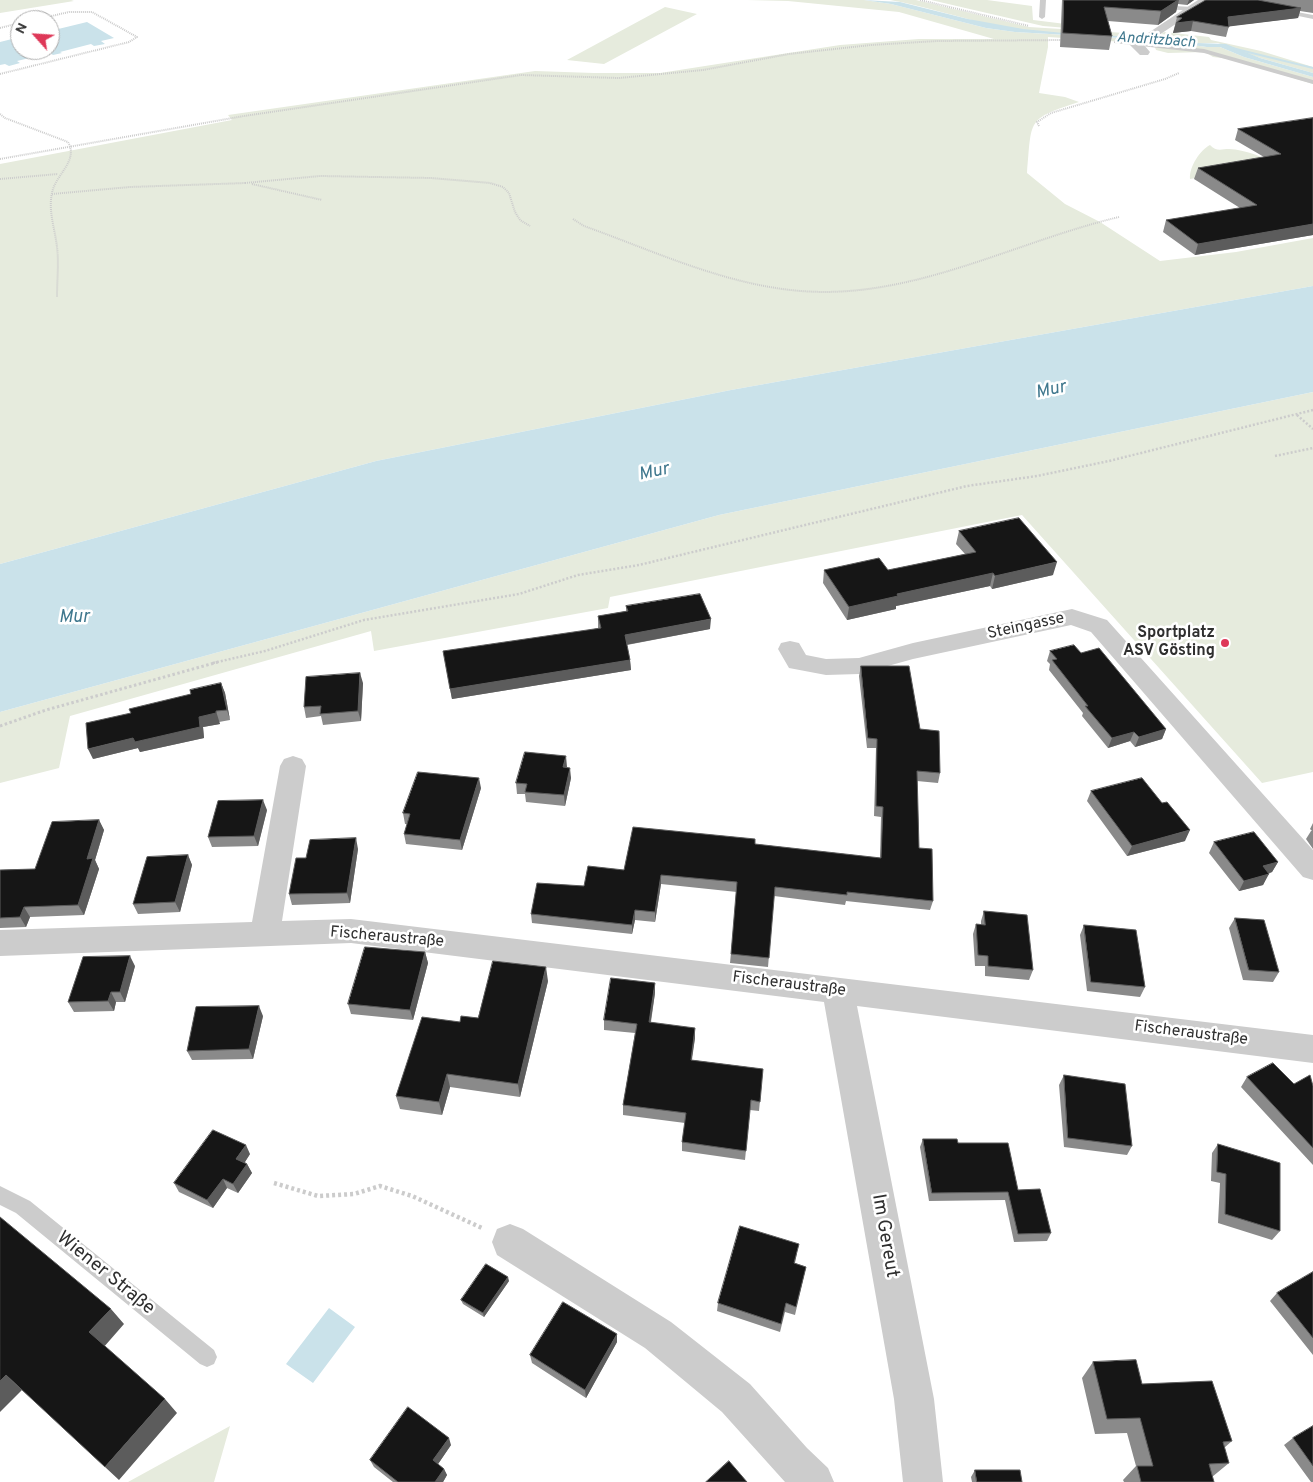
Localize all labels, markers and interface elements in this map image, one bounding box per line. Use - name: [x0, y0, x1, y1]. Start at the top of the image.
- north arrow: [10, 10, 60, 60]
- text: N: [12, 20, 32, 37]
- water label: Andritzbach: [1116, 29, 1196, 53]
- water label: Mur: [1034, 377, 1068, 405]
- water label: Mur: [637, 459, 671, 487]
- water label: Mur: [59, 607, 89, 629]
- street label: Steingasse: [986, 609, 1066, 645]
- place label: Sportplatz ASV Gösting: [1123, 624, 1215, 662]
- marker: Sportplatz ASV Gösting: [1219, 637, 1231, 649]
- street label: Fischeraustraße: [329, 923, 445, 953]
- street label: Fischeraustraße: [731, 969, 847, 1001]
- street label: Fischeraustraße: [1133, 1018, 1249, 1050]
- street label: Im Gereut: [865, 1192, 903, 1280]
- street label: Wiener Straße: [51, 1227, 159, 1321]

